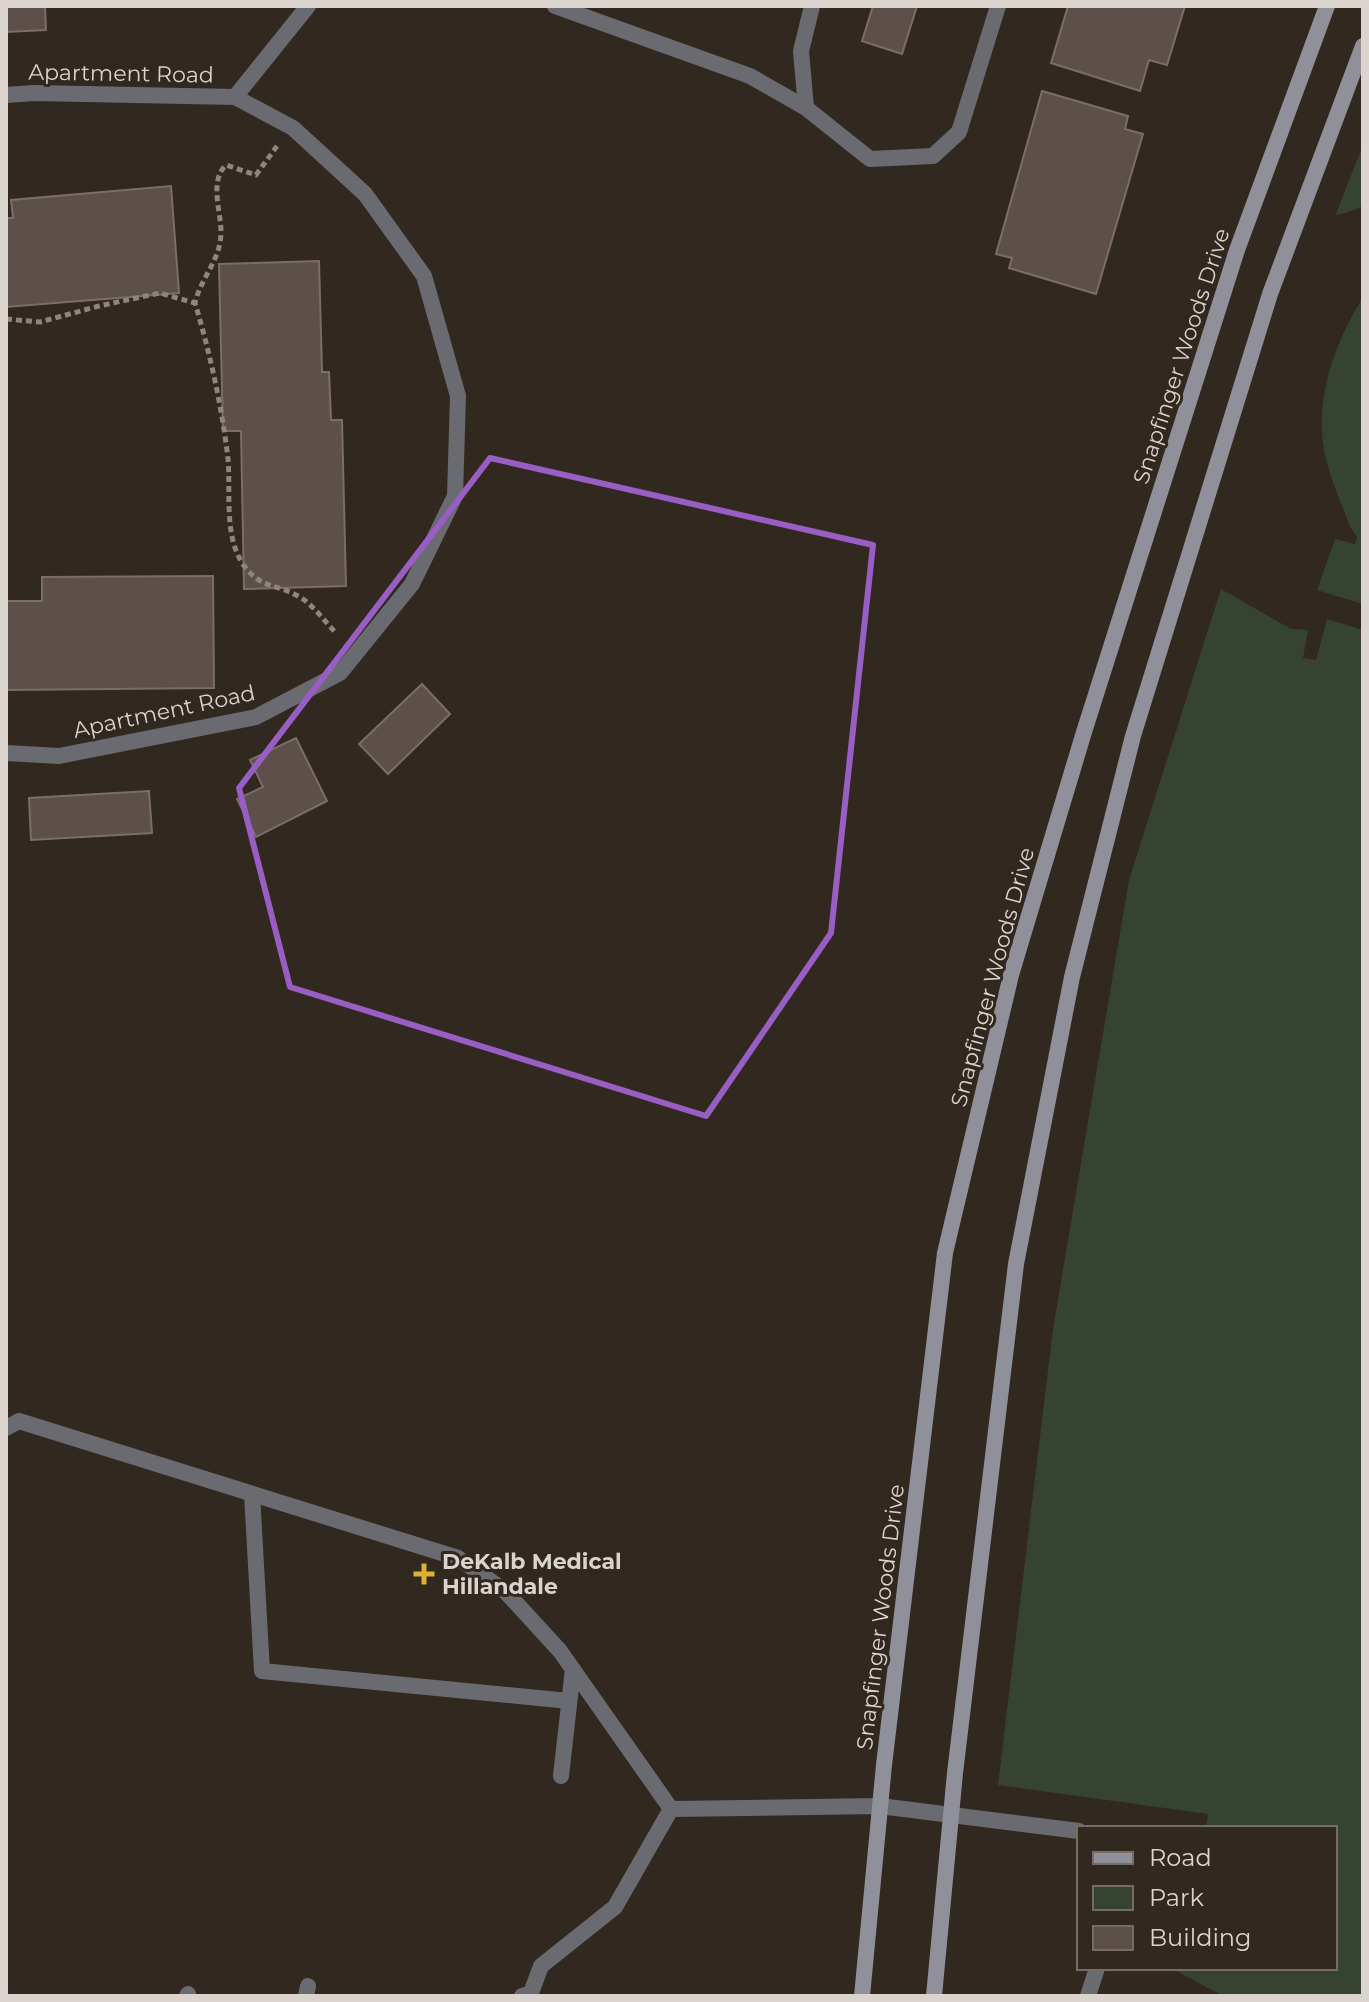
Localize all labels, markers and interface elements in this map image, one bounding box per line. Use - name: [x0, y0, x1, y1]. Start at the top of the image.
- street label: Apartment Road: [28, 58, 214, 89]
- street label: Snapfinger Woods Drive: [1127, 225, 1236, 487]
- street label: Apartment Road: [71, 679, 258, 744]
- street label: Snapfinger Woods Drive: [945, 845, 1040, 1110]
- street label: Snapfinger Woods Drive: [851, 1483, 910, 1751]
- place label: DeKalb Medical Hillandale: [442, 1548, 622, 1600]
- marker: DeKalb Medical Hillandale: [413, 1563, 435, 1585]
- legend: [1077, 1826, 1337, 1970]
- text: Road: [1149, 1843, 1212, 1872]
- text: Park: [1149, 1883, 1204, 1912]
- text: Building: [1149, 1923, 1252, 1952]

